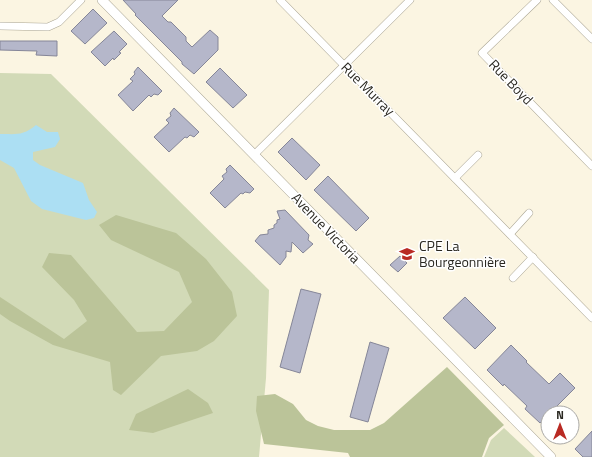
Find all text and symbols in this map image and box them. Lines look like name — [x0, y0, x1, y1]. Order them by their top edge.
street label: Rue Boyd — [484, 54, 538, 109]
street label: Rue Murray — [337, 57, 400, 121]
street label: Avenue Victoria — [287, 187, 366, 268]
place label: CPE La Bourgeonnière — [419, 235, 506, 272]
school or university icon: CPE La Bourgeonnière — [398, 245, 416, 263]
north arrow — [540, 405, 580, 445]
text: N — [556, 407, 564, 423]

